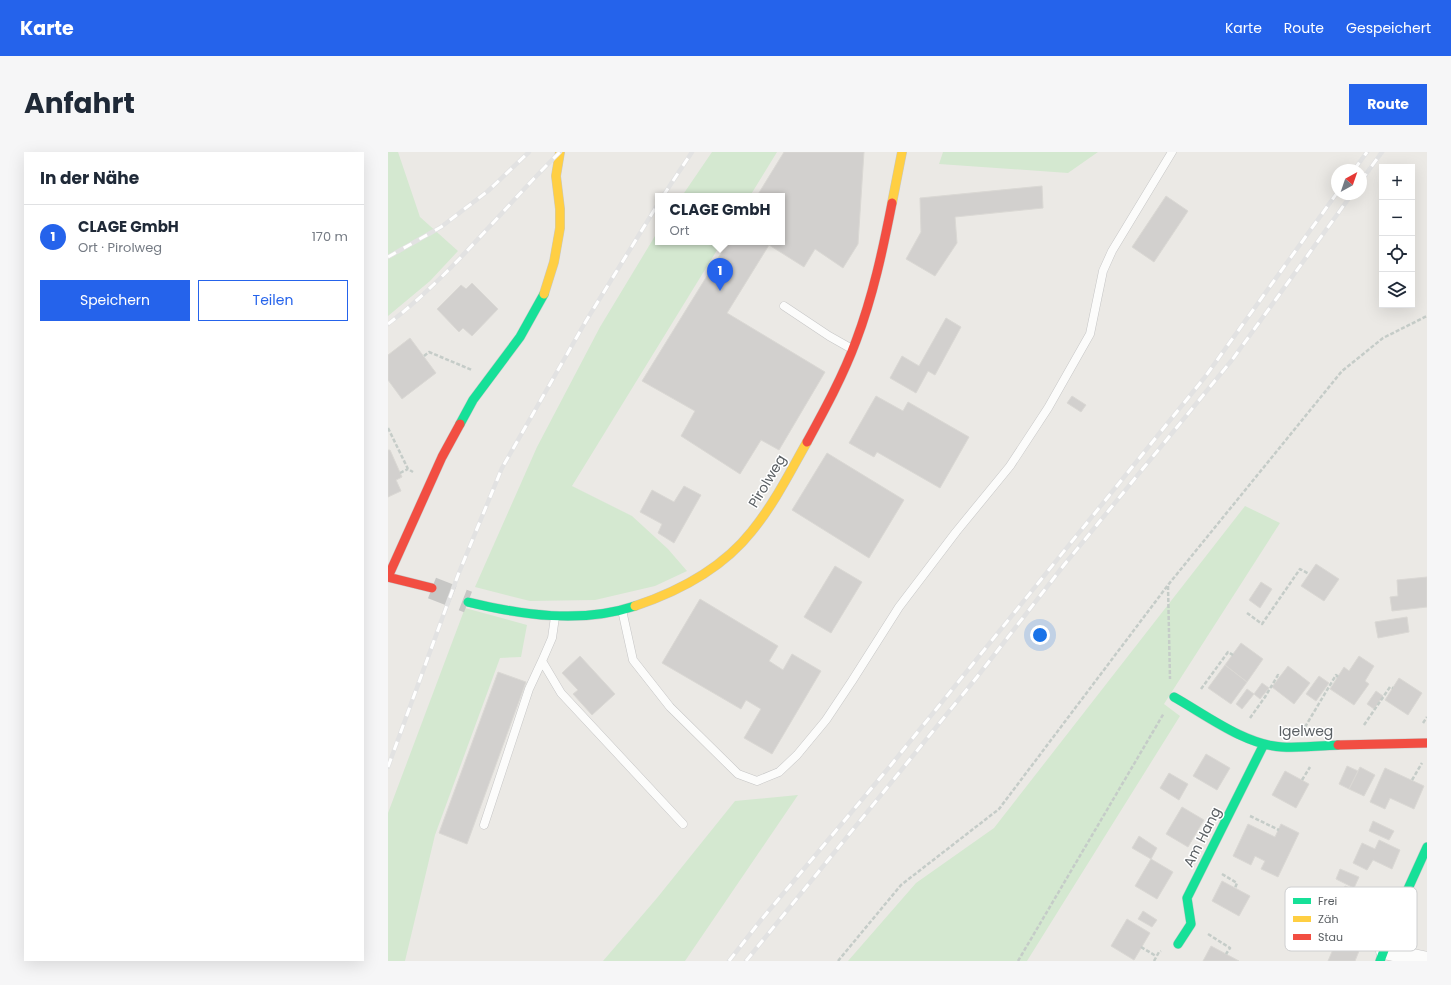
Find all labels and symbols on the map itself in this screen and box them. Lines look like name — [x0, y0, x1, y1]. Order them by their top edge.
north arrow — [1331, 164, 1367, 200]
pin: 1 — [707, 258, 733, 291]
street label: Pirolweg — [743, 451, 791, 511]
your location — [1030, 625, 1050, 645]
street label: Igelweg — [1279, 721, 1333, 741]
street label: Am Hang — [1178, 803, 1226, 871]
legend — [1285, 887, 1417, 951]
text: Frei — [1318, 893, 1337, 909]
text: Zäh — [1318, 911, 1338, 927]
text: Stau — [1318, 929, 1343, 945]

